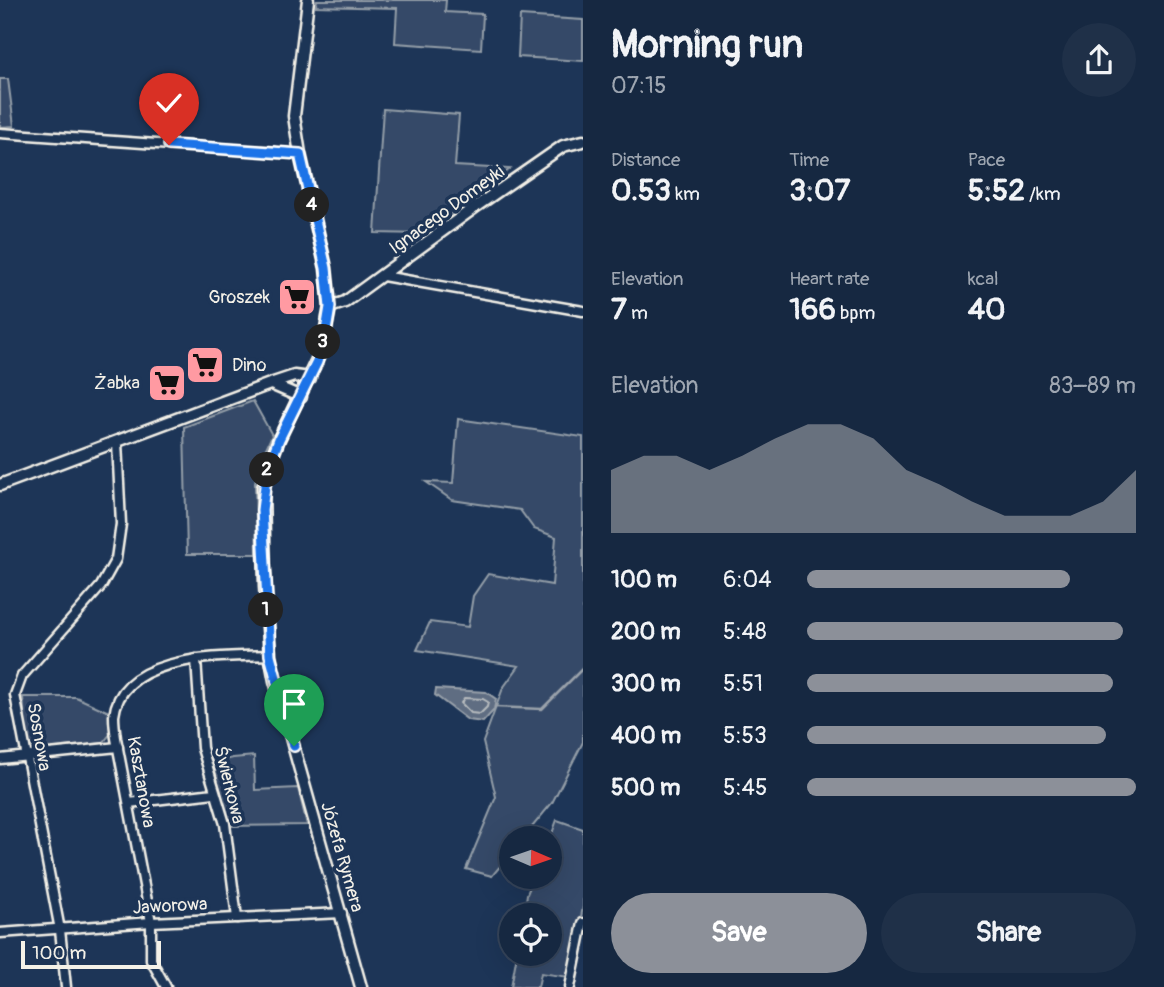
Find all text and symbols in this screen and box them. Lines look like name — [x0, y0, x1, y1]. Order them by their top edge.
text: Morning run — [611, 21, 803, 69]
button: share — [1062, 23, 1136, 97]
text: 07:15 — [611, 71, 666, 100]
pin — [139, 73, 199, 145]
icon: check — [150, 84, 188, 122]
text: Distance — [611, 148, 680, 172]
text: Time — [789, 148, 829, 172]
text: Pace — [968, 148, 1005, 172]
street label: Ignacego Domeyki — [385, 160, 509, 260]
text: 0.53 — [611, 172, 671, 209]
text: 3:07 — [789, 172, 850, 209]
text: 5:52 — [968, 172, 1025, 209]
text: km — [671, 182, 700, 206]
text: /km — [1025, 182, 1061, 206]
pin: 4 — [294, 188, 330, 222]
text: 4 — [306, 192, 317, 216]
text: Elevation — [611, 267, 683, 291]
text: Heart rate — [789, 267, 869, 291]
text: kcal — [968, 267, 999, 291]
supermarket icon: Groszek — [276, 276, 318, 318]
place label: Groszek — [209, 286, 270, 309]
text: 7 — [611, 291, 627, 328]
text: 166 — [789, 291, 836, 328]
text: 40 — [968, 291, 1006, 328]
text: m — [627, 301, 648, 325]
text: bpm — [836, 301, 875, 325]
pin: 3 — [306, 324, 340, 360]
text: 3 — [317, 329, 328, 353]
supermarket icon: Dino — [184, 344, 226, 386]
place label: Dino — [232, 354, 267, 377]
supermarket icon: Żabka — [146, 362, 188, 404]
text: Elevation — [611, 371, 699, 400]
text: 83–89 m — [1049, 371, 1136, 400]
place label: Żabka — [94, 372, 140, 395]
pin: 2 — [250, 452, 284, 488]
text: 2 — [261, 457, 272, 481]
text: 100 m — [611, 565, 677, 594]
text: 6:04 — [723, 565, 772, 594]
pin: 1 — [248, 592, 284, 628]
text: 1 — [262, 597, 269, 621]
text: 200 m — [611, 617, 681, 646]
text: 5:48 — [723, 617, 767, 646]
text: 300 m — [611, 669, 681, 698]
text: 5:51 — [723, 669, 763, 698]
pin — [264, 674, 324, 746]
icon: arrive — [275, 685, 313, 723]
street label: Sosnowa — [22, 701, 56, 773]
text: 400 m — [611, 721, 681, 750]
text: 5:53 — [723, 721, 767, 750]
street label: Kasztanowa — [122, 735, 160, 829]
street label: Świerkowa — [208, 744, 250, 826]
text: 500 m — [611, 773, 680, 802]
text: 5:45 — [723, 773, 767, 802]
street label: Józefa Rymera — [315, 799, 369, 915]
north arrow — [499, 826, 562, 889]
map controls — [499, 826, 562, 966]
street label: Jaworowa — [132, 893, 208, 919]
button: Save — [611, 893, 867, 973]
button: Share — [881, 893, 1136, 973]
button: locate — [499, 903, 562, 966]
scale bar — [21, 938, 161, 970]
text: 100 m — [32, 941, 86, 965]

